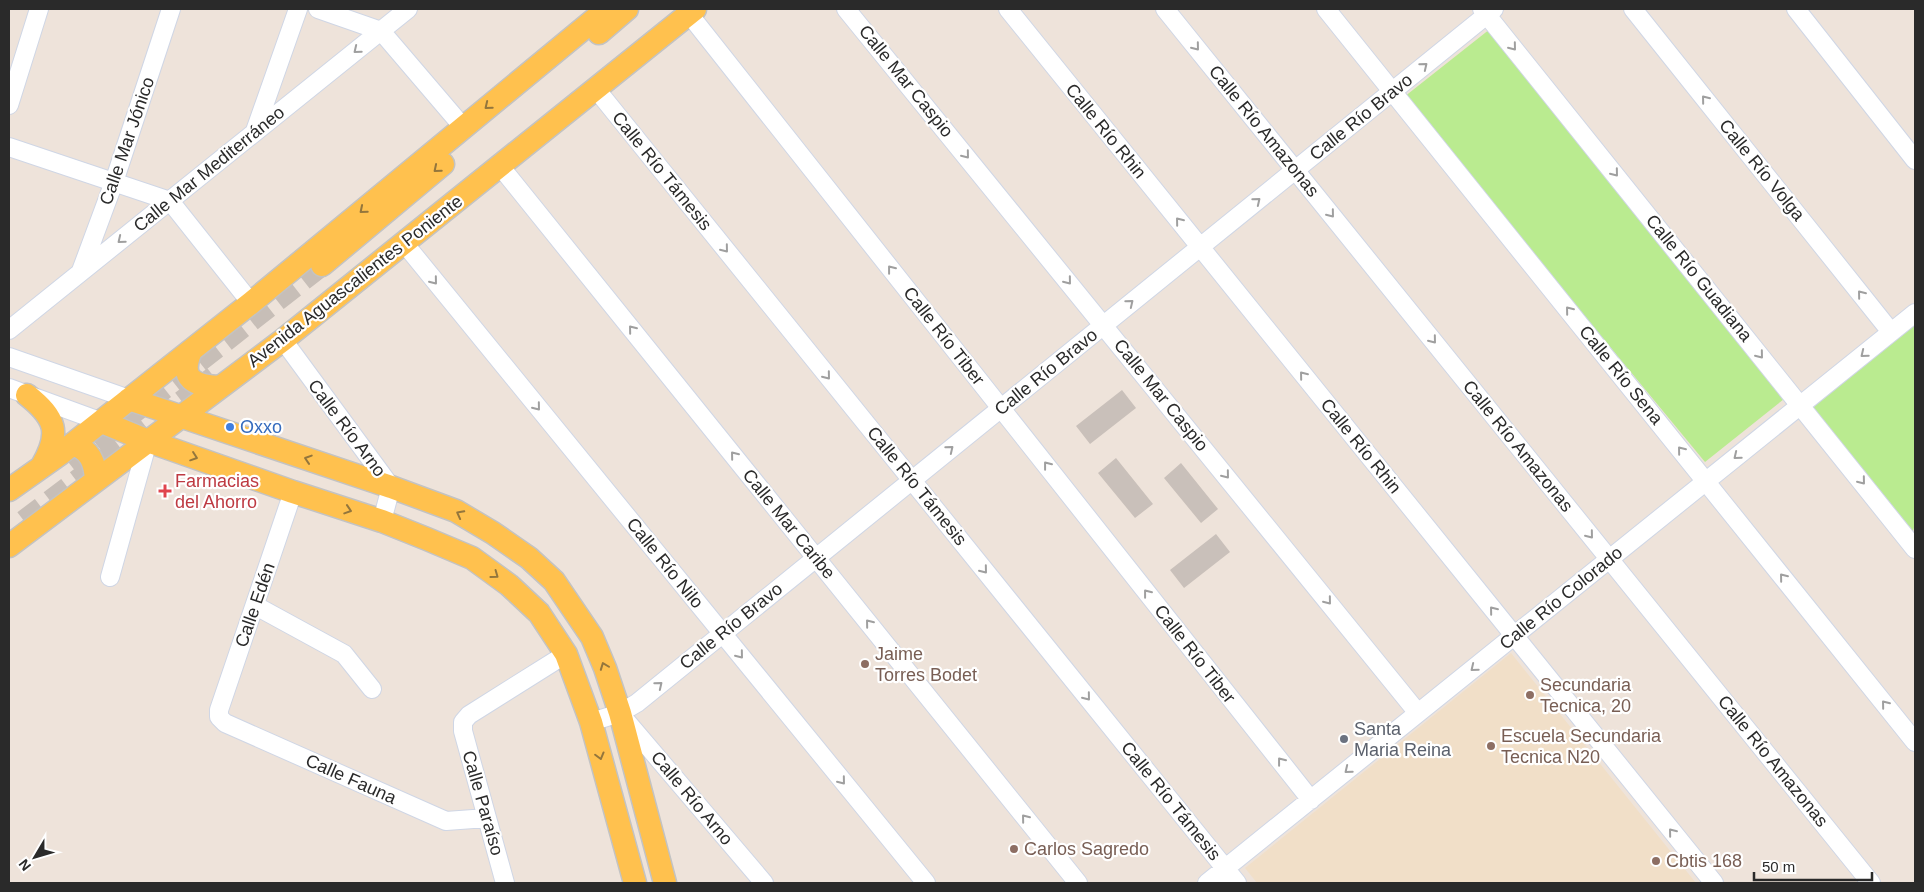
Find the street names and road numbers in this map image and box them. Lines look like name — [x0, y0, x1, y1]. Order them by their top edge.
street label: Calle Mar Caspio — [855, 21, 957, 141]
street label: Calle Río Amazonas — [1205, 61, 1323, 201]
street label: Calle Río Bravo — [1306, 70, 1416, 164]
street label: Calle Mar Jónico — [96, 74, 158, 208]
street label: Calle Río Rhin — [1062, 80, 1150, 182]
street label: Calle Mar Mediterráneo — [130, 102, 288, 236]
street label: Calle Río Támesis — [608, 108, 716, 234]
street label: Calle Río Volga — [1715, 115, 1809, 225]
street label: Avenida Aguascalientes Poniente — [244, 191, 466, 371]
street label: Calle Río Guadiana — [1642, 211, 1757, 346]
street label: Calle Río Tiber — [899, 283, 989, 389]
street label: Calle Río Sena — [1575, 322, 1667, 429]
street label: Calle Río Bravo — [991, 325, 1101, 419]
street label: Calle Mar Caspio — [1110, 335, 1212, 455]
street label: Calle Río Arno — [304, 376, 390, 480]
street label: Calle Río Amazonas — [1459, 376, 1577, 516]
street label: Calle Río Rhin — [1317, 395, 1405, 497]
street label: Calle Río Támesis — [863, 423, 971, 549]
street label: Calle Mar Caribe — [739, 465, 839, 583]
street label: Calle Río Nilo — [623, 514, 707, 612]
street label: Calle Río Colorado — [1496, 542, 1626, 654]
street label: Calle Edén — [231, 560, 279, 650]
street label: Calle Río Bravo — [676, 579, 786, 673]
street label: Calle Río Tiber — [1150, 601, 1240, 707]
street label: Calle Río Amazonas — [1714, 691, 1832, 831]
street label: Calle Río Támesis — [1117, 738, 1225, 864]
street label: Calle Río Arno — [647, 747, 737, 849]
street label: Calle Paraíso — [458, 748, 508, 858]
street label: Calle Fauna — [303, 750, 400, 808]

